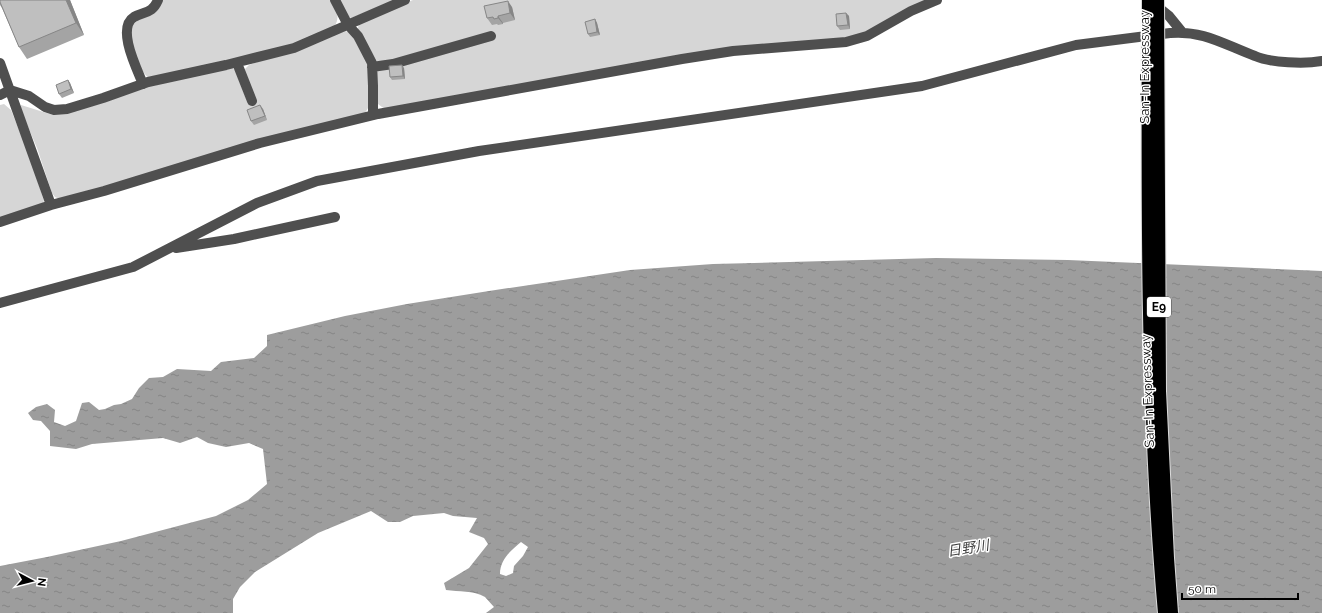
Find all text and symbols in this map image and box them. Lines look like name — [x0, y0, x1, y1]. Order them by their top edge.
street label: San-In Expressway — [1137, 10, 1152, 124]
road number: E9 — [1147, 297, 1171, 317]
street label: San-In Expressway — [1138, 334, 1157, 448]
water label: 日野川 — [946, 537, 992, 559]
north arrow — [12, 561, 52, 601]
scale bar — [1182, 575, 1298, 601]
text: N — [34, 577, 48, 587]
text: 50 m — [1188, 582, 1216, 596]

